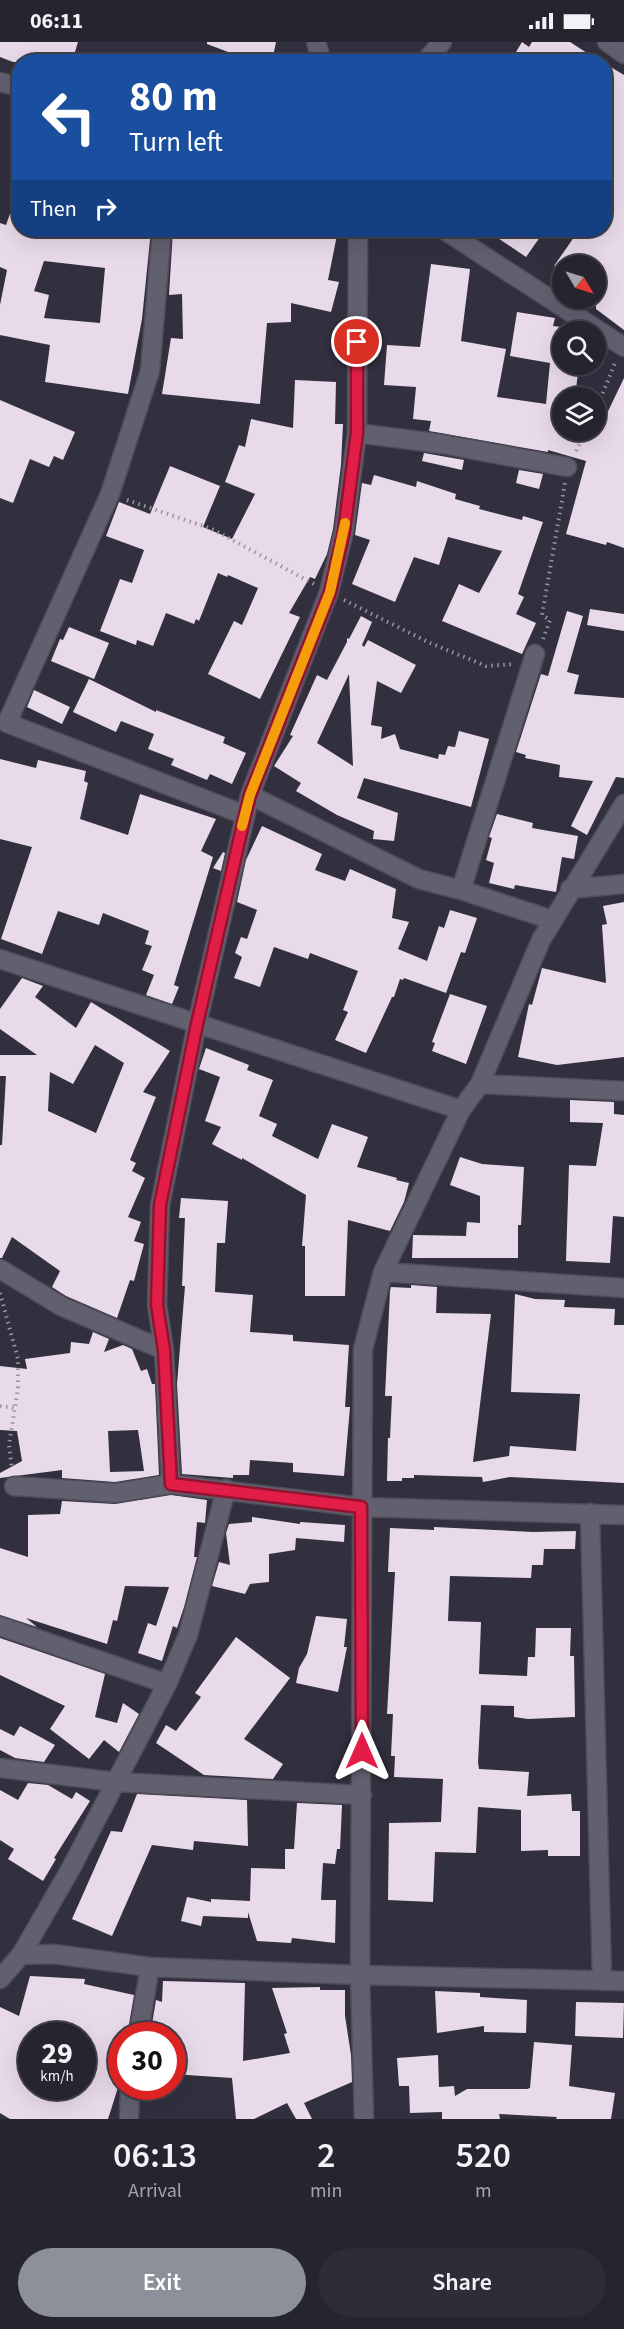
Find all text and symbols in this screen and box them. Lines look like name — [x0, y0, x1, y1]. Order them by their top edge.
text: 06:11 — [30, 5, 83, 37]
text: 80 m — [129, 67, 218, 127]
icon: left — [30, 78, 108, 156]
text: Turn left — [129, 123, 223, 162]
icon: right — [89, 192, 122, 225]
text: Then — [30, 193, 77, 225]
north arrow — [552, 255, 606, 309]
map controls — [552, 255, 606, 441]
pin — [331, 316, 382, 367]
button: search — [552, 321, 606, 375]
icon: arrive — [340, 325, 373, 358]
button: layers — [552, 387, 606, 441]
position arrow — [330, 1719, 394, 1783]
speed limit sign: 30 — [108, 2022, 186, 2100]
text: 29 — [41, 2032, 73, 2075]
text: km/h — [40, 2066, 74, 2087]
text: 06:13 — [113, 2130, 197, 2181]
text: 2 — [317, 2130, 335, 2181]
text: 520 — [455, 2130, 511, 2181]
text: Arrival — [128, 2177, 182, 2205]
text: min — [310, 2177, 342, 2205]
text: m — [475, 2177, 491, 2205]
button: Exit — [18, 2248, 306, 2317]
button: Share — [318, 2248, 606, 2317]

